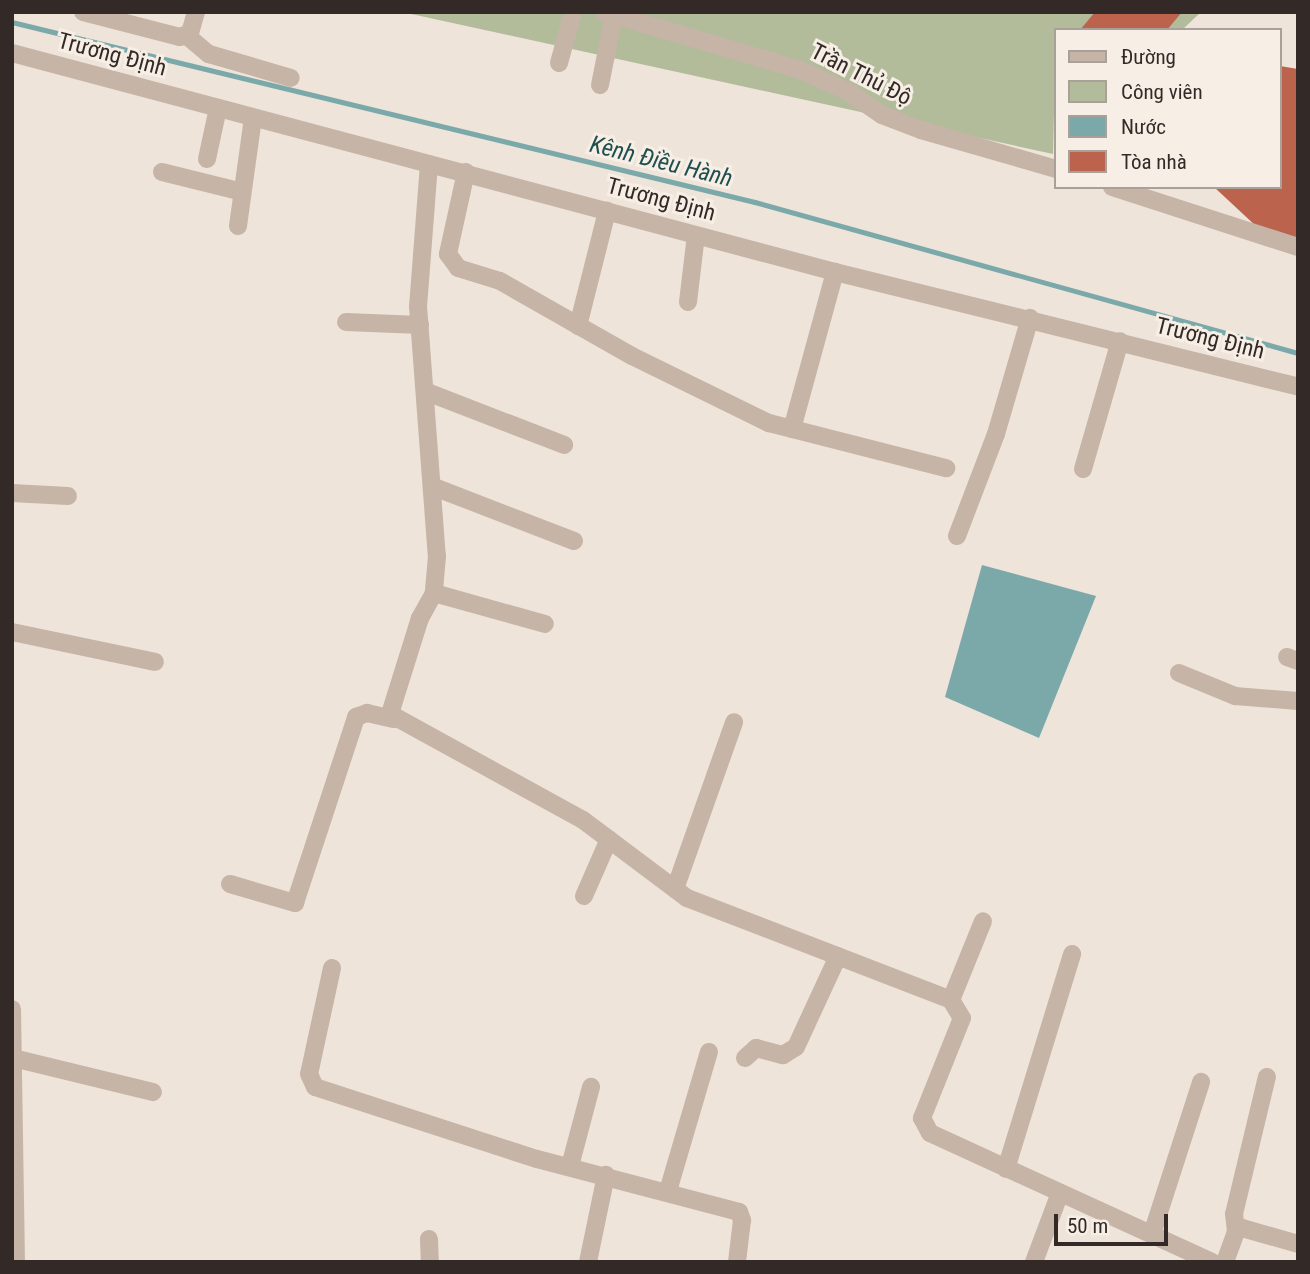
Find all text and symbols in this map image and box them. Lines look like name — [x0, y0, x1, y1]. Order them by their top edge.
street label: Trương Định — [55, 27, 169, 83]
legend — [1054, 28, 1282, 189]
street label: Trần Thủ Độ — [806, 38, 916, 112]
text: Đường — [1121, 45, 1176, 69]
text: Công viên — [1121, 80, 1203, 104]
text: Nước — [1121, 115, 1166, 139]
water label: Kênh Điều Hành — [587, 130, 735, 194]
text: Tòa nhà — [1121, 150, 1187, 174]
street label: Trương Định — [604, 172, 718, 228]
street label: Trương Định — [1153, 312, 1267, 366]
scale bar — [1058, 1200, 1172, 1244]
text: 50 m — [1067, 1214, 1108, 1238]

